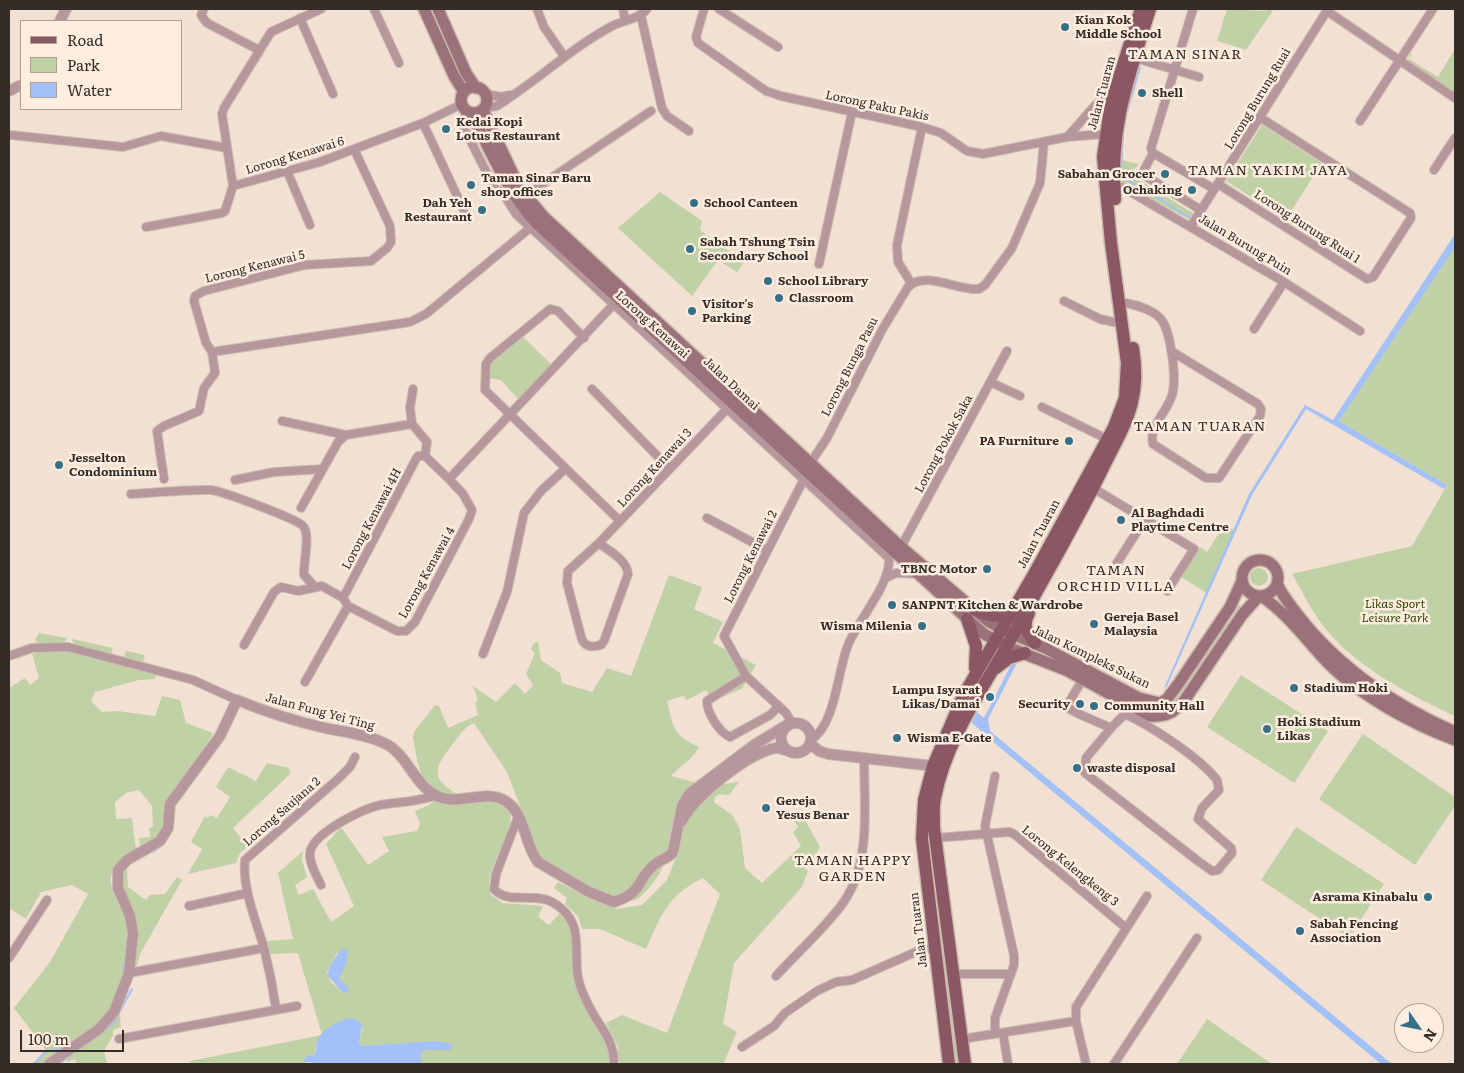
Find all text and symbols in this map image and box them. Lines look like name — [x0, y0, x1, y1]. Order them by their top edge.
place label: Kian Kok Middle School — [1075, 13, 1162, 41]
legend — [20, 20, 182, 110]
marker: Kian Kok Middle School — [1059, 21, 1071, 33]
text: Road — [67, 28, 103, 51]
street label: Lorong Burung Ruai — [1222, 46, 1294, 152]
district label: TAMAN SINAR — [1126, 47, 1244, 63]
text: Park — [67, 53, 100, 76]
street label: Jalan Tuaran — [1085, 54, 1119, 132]
text: Water — [67, 78, 112, 101]
place label: Shell — [1152, 86, 1183, 100]
marker: Shell — [1136, 87, 1148, 99]
street label: Lorong Paku Pakis — [824, 88, 930, 124]
place label: Kedai Kopi Lotus Restaurant — [456, 115, 561, 143]
marker: Kedai Kopi Lotus Restaurant — [440, 123, 452, 135]
street label: Lorong Kenawai 6 — [244, 134, 346, 178]
district label: TAMAN YAKIM JAYA — [1186, 163, 1350, 179]
place label: Sabahan Grocer — [1058, 167, 1155, 181]
marker: Sabahan Grocer — [1159, 168, 1171, 180]
place label: Taman Sinar Baru shop offices — [481, 171, 591, 199]
marker: Taman Sinar Baru shop offices — [465, 179, 477, 191]
place label: Ochaking — [1123, 183, 1182, 197]
marker: Ochaking — [1186, 184, 1198, 196]
street label: Lorong Burung Ruai 1 — [1251, 187, 1363, 267]
place label: Dah Yeh Restaurant — [404, 196, 472, 224]
place label: School Canteen — [704, 196, 798, 210]
marker: School Canteen — [688, 197, 700, 209]
marker: Dah Yeh Restaurant — [476, 204, 488, 216]
street label: Jalan Burung Puin — [1196, 212, 1294, 278]
place label: Sabah Tshung Tsin Secondary School — [700, 235, 815, 263]
marker: Sabah Tshung Tsin Secondary School — [684, 243, 696, 255]
street label: Lorong Kenawai 5 — [204, 248, 306, 286]
place label: School Library — [778, 274, 868, 288]
marker: School Library — [762, 275, 774, 287]
street label: Lorong Kenawai — [612, 288, 692, 362]
place label: Classroom — [789, 291, 854, 305]
marker: Classroom — [773, 292, 785, 304]
place label: Visitor's Parking — [702, 297, 753, 325]
marker: Visitor's Parking — [686, 305, 698, 317]
street label: Lorong Bunga Pasu — [819, 315, 881, 419]
street label: Jalan Damai — [700, 355, 762, 413]
street label: Lorong Pokok Saka — [912, 392, 976, 496]
district label: TAMAN TUARAN — [1132, 419, 1268, 435]
street label: Lorong Kenawai 3 — [615, 426, 695, 510]
place label: PA Furniture — [980, 434, 1059, 448]
marker: PA Furniture — [1063, 435, 1075, 447]
place label: Jesselton Condominium — [69, 451, 157, 479]
marker: Jesselton Condominium — [53, 459, 65, 471]
street label: Lorong Kenawai 4H — [339, 466, 405, 572]
street label: Jalan Tuaran — [1015, 497, 1063, 571]
place label: Al Baghdadi Playtime Centre — [1131, 506, 1229, 534]
street label: Lorong Kenawai 2 — [721, 508, 781, 606]
marker: Al Baghdadi Playtime Centre — [1115, 514, 1127, 526]
street label: Lorong Kenawai 4 — [396, 525, 458, 621]
place label: TBNC Motor — [901, 562, 977, 576]
marker: TBNC Motor — [981, 563, 993, 575]
district label: TAMAN ORCHID VILLA — [1056, 563, 1176, 596]
park label: Likas Sport Leisure Park — [1361, 597, 1429, 625]
place label: SANPNT Kitchen & Wardrobe — [902, 598, 1083, 612]
marker: SANPNT Kitchen & Wardrobe — [886, 599, 898, 611]
place label: Gereja Basel Malaysia — [1104, 610, 1179, 638]
marker: Gereja Basel Malaysia — [1088, 618, 1100, 630]
place label: Wisma Milenia — [820, 619, 912, 633]
marker: Wisma Milenia — [916, 620, 928, 632]
street label: Jalan Kompleks Sukan — [1030, 622, 1152, 692]
place label: Stadium Hoki — [1304, 681, 1388, 695]
marker: Stadium Hoki — [1288, 682, 1300, 694]
place label: Lampu Isyarat Likas/Damai — [892, 683, 980, 711]
street label: Jalan Fung Yei Ting — [264, 690, 376, 734]
marker: Lampu Isyarat Likas/Damai — [984, 691, 996, 703]
place label: Security — [1018, 697, 1070, 711]
marker: Security — [1074, 698, 1086, 710]
place label: Community Hall — [1104, 699, 1204, 713]
marker: Community Hall — [1088, 700, 1100, 712]
place label: Hoki Stadium Likas — [1277, 715, 1361, 743]
marker: Hoki Stadium Likas — [1261, 723, 1273, 735]
place label: Wisma E-Gate — [907, 731, 992, 745]
marker: Wisma E-Gate — [891, 732, 903, 744]
place label: waste disposal — [1087, 761, 1176, 775]
marker: waste disposal — [1071, 762, 1083, 774]
street label: Lorong Saujana 2 — [240, 775, 324, 849]
place label: Gereja Yesus Benar — [776, 794, 849, 822]
marker: Gereja Yesus Benar — [760, 802, 772, 814]
street label: Lorong Kelengkeng 3 — [1019, 823, 1121, 909]
district label: TAMAN HAPPY GARDEN — [793, 853, 913, 886]
place label: Asrama Kinabalu — [1313, 890, 1418, 904]
street label: Jalan Tuaran — [907, 891, 931, 969]
marker: Asrama Kinabalu — [1422, 891, 1434, 903]
place label: Sabah Fencing Association — [1310, 917, 1398, 945]
marker: Sabah Fencing Association — [1294, 925, 1306, 937]
north arrow — [1394, 1003, 1444, 1053]
scale bar — [22, 1020, 126, 1052]
text: N — [1419, 1025, 1442, 1046]
text: 100 m — [28, 1027, 69, 1050]

